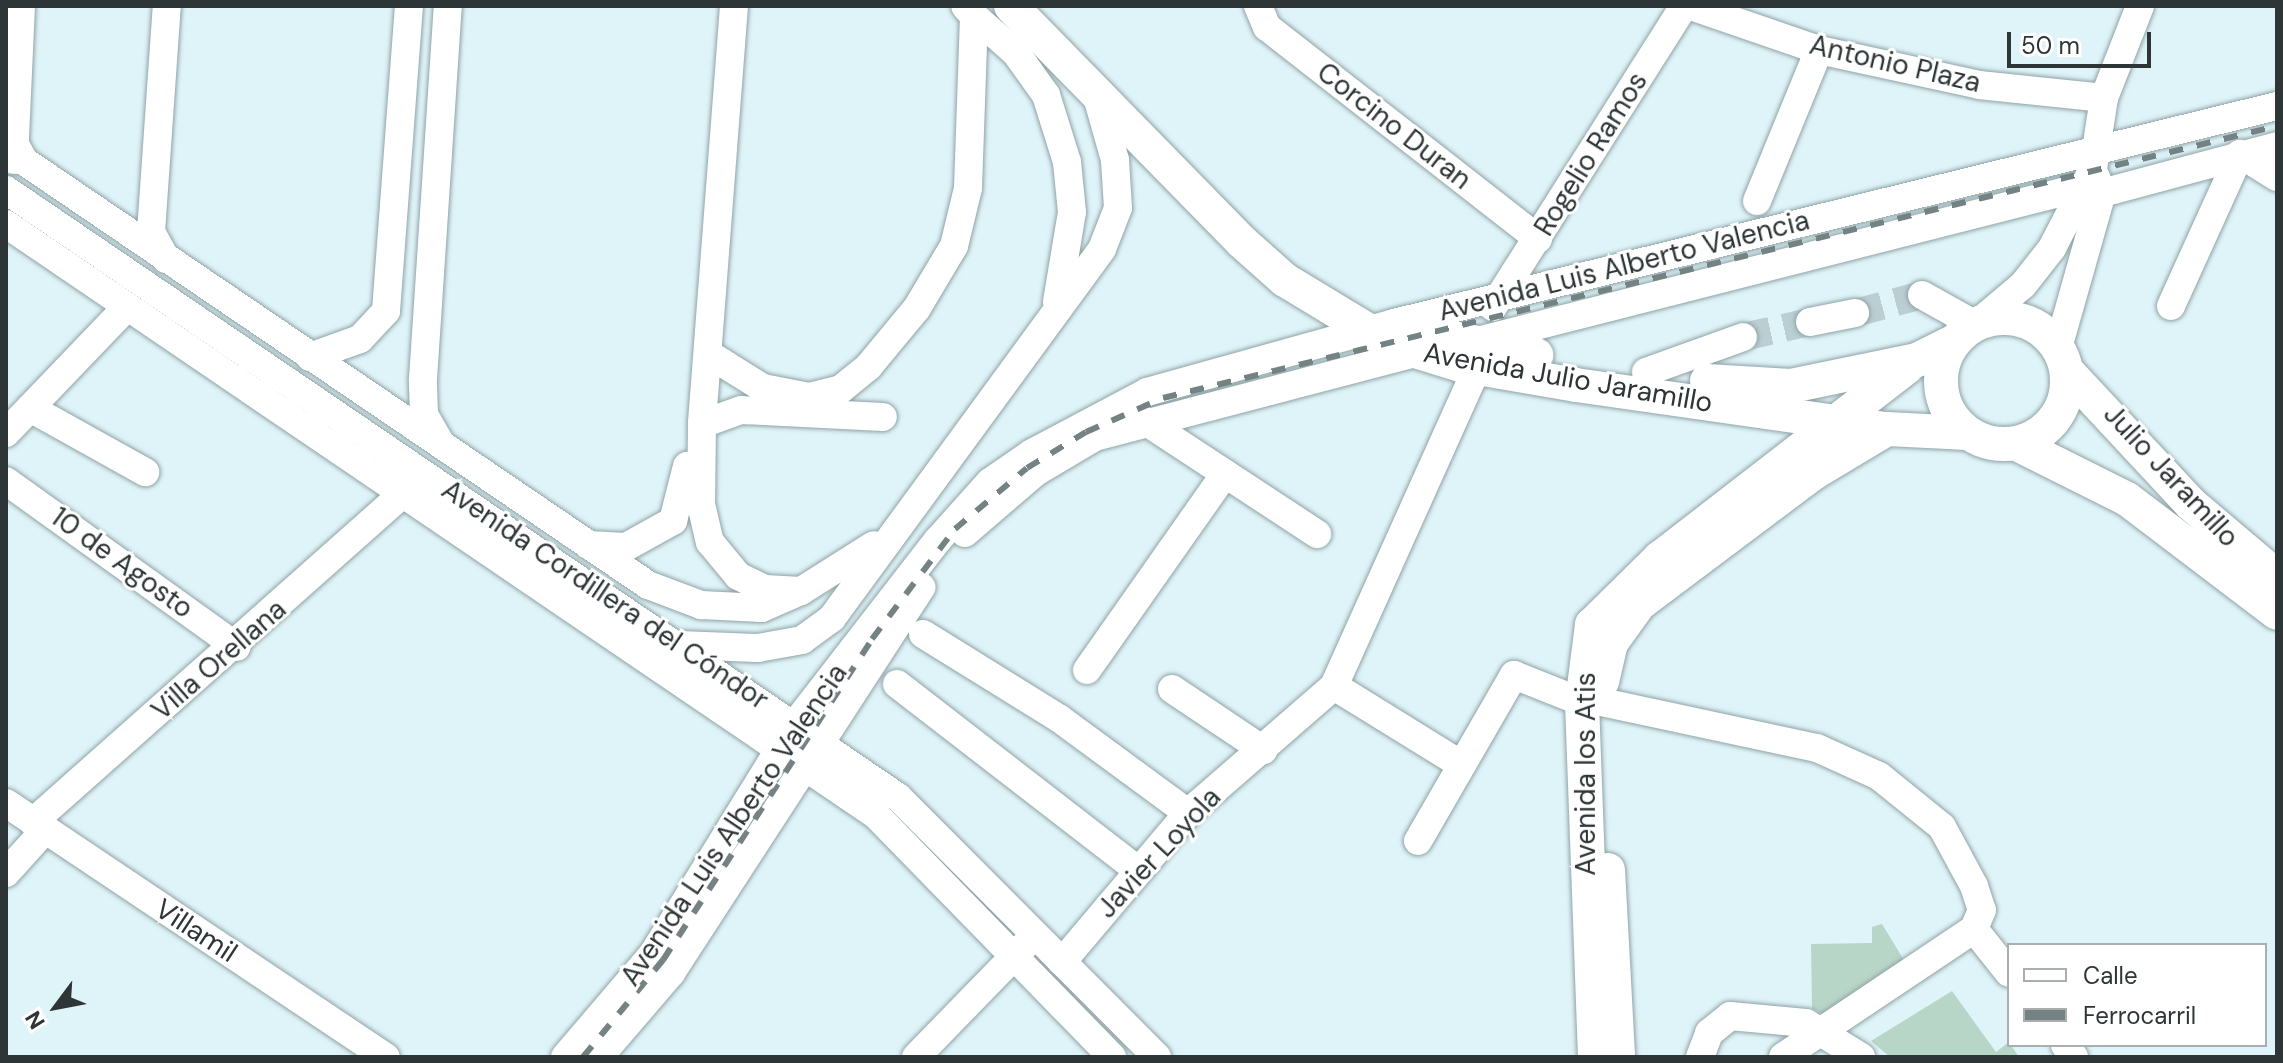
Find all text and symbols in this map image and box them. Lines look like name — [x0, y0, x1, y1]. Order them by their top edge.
scale bar — [2011, 16, 2155, 66]
street label: Antonio Plaza — [1806, 28, 1984, 100]
text: 50 m — [2021, 30, 2080, 61]
street label: Corcino Duran — [1310, 55, 1478, 197]
street label: Rogelio Ramos — [1527, 66, 1655, 242]
street label: Avenida Luis Alberto Valencia — [1435, 204, 1813, 328]
street label: Avenida Julio Jaramillo — [1421, 336, 1715, 420]
street label: Julio Jaramillo — [2096, 398, 2246, 554]
street label: Avenida Cordillera del Cóndor — [435, 473, 775, 717]
street label: 10 de Agosto — [45, 500, 199, 626]
street label: Villa Orellana — [145, 593, 293, 727]
street label: Avenida Luis Alberto Valencia — [614, 658, 854, 992]
street label: Avenida los Atis — [1569, 672, 1603, 876]
street label: Javier Loyola — [1090, 781, 1228, 925]
street label: Villamil — [149, 892, 243, 970]
legend — [2007, 943, 2267, 1047]
text: Calle — [2083, 960, 2138, 991]
north arrow — [16, 967, 96, 1047]
text: Ferrocarril — [2083, 1000, 2196, 1031]
text: N — [19, 1006, 52, 1034]

